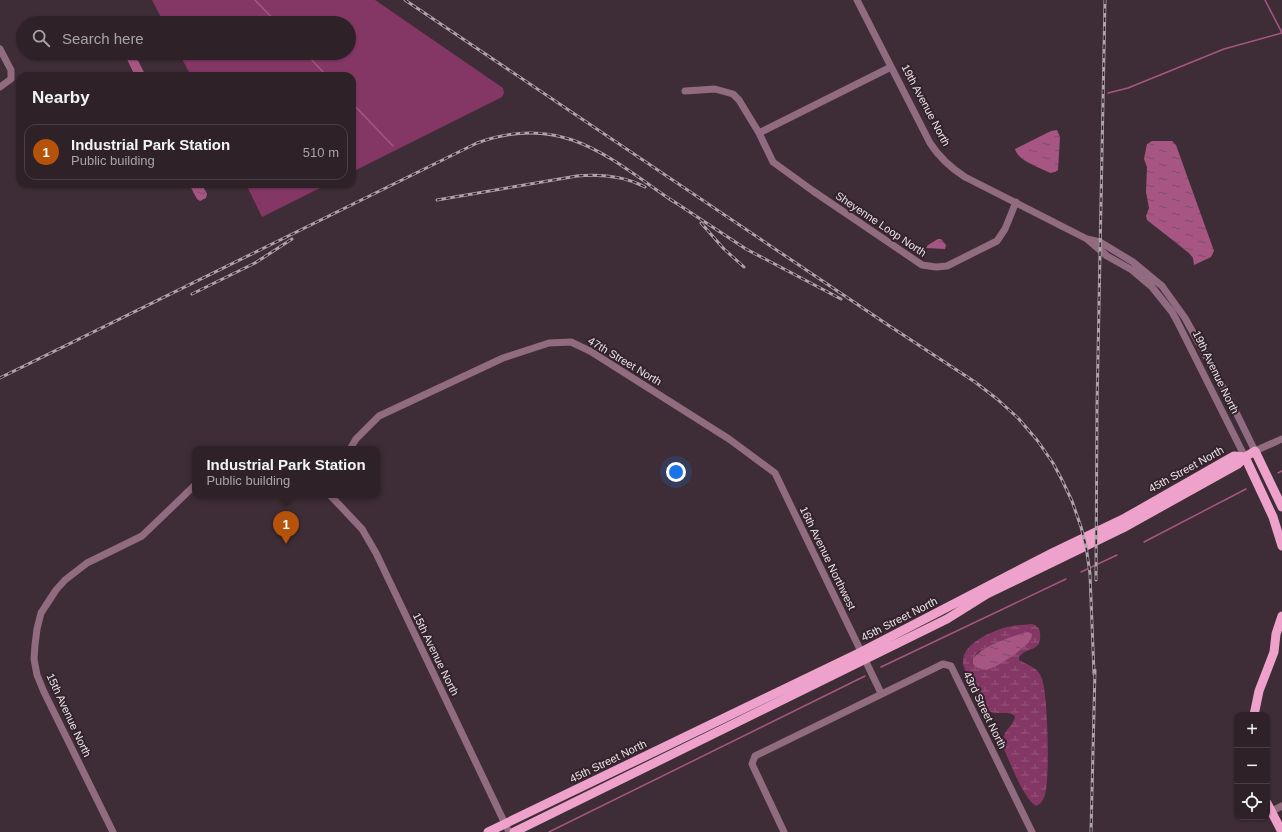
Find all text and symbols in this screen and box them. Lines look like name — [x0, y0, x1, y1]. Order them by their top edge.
search box — [16, 16, 356, 60]
icon: search — [30, 27, 52, 49]
text: Search here — [62, 30, 144, 47]
street label: 19th Avenue North — [899, 62, 953, 148]
text: Nearby — [32, 88, 90, 107]
text: Industrial Park Station — [71, 136, 230, 153]
text: 1 — [42, 145, 50, 160]
text: 510 m — [303, 145, 339, 160]
text: Public building — [71, 153, 155, 168]
street label: Sheyenne Loop North — [833, 189, 929, 259]
street label: 19th Avenue North — [1191, 329, 1241, 415]
street label: 47th Street North — [586, 334, 664, 388]
street label: 45th Street North — [1146, 443, 1226, 495]
popup — [192, 446, 380, 498]
text: Industrial Park Station — [206, 456, 366, 473]
your location — [666, 462, 686, 482]
text: Public building — [206, 473, 290, 488]
street label: 16th Avenue Northwest — [798, 504, 858, 612]
pin: 1 — [273, 511, 299, 544]
street label: 45th Street North — [859, 595, 939, 643]
street label: 15th Avenue North — [411, 611, 461, 697]
street label: 43rd Street North — [961, 669, 1009, 751]
street label: 15th Avenue North — [44, 671, 94, 759]
map controls — [1234, 712, 1270, 820]
button: + — [1234, 712, 1270, 748]
street label: 45th Street North — [568, 737, 648, 785]
button: − — [1234, 748, 1270, 784]
button: locate — [1234, 784, 1270, 820]

